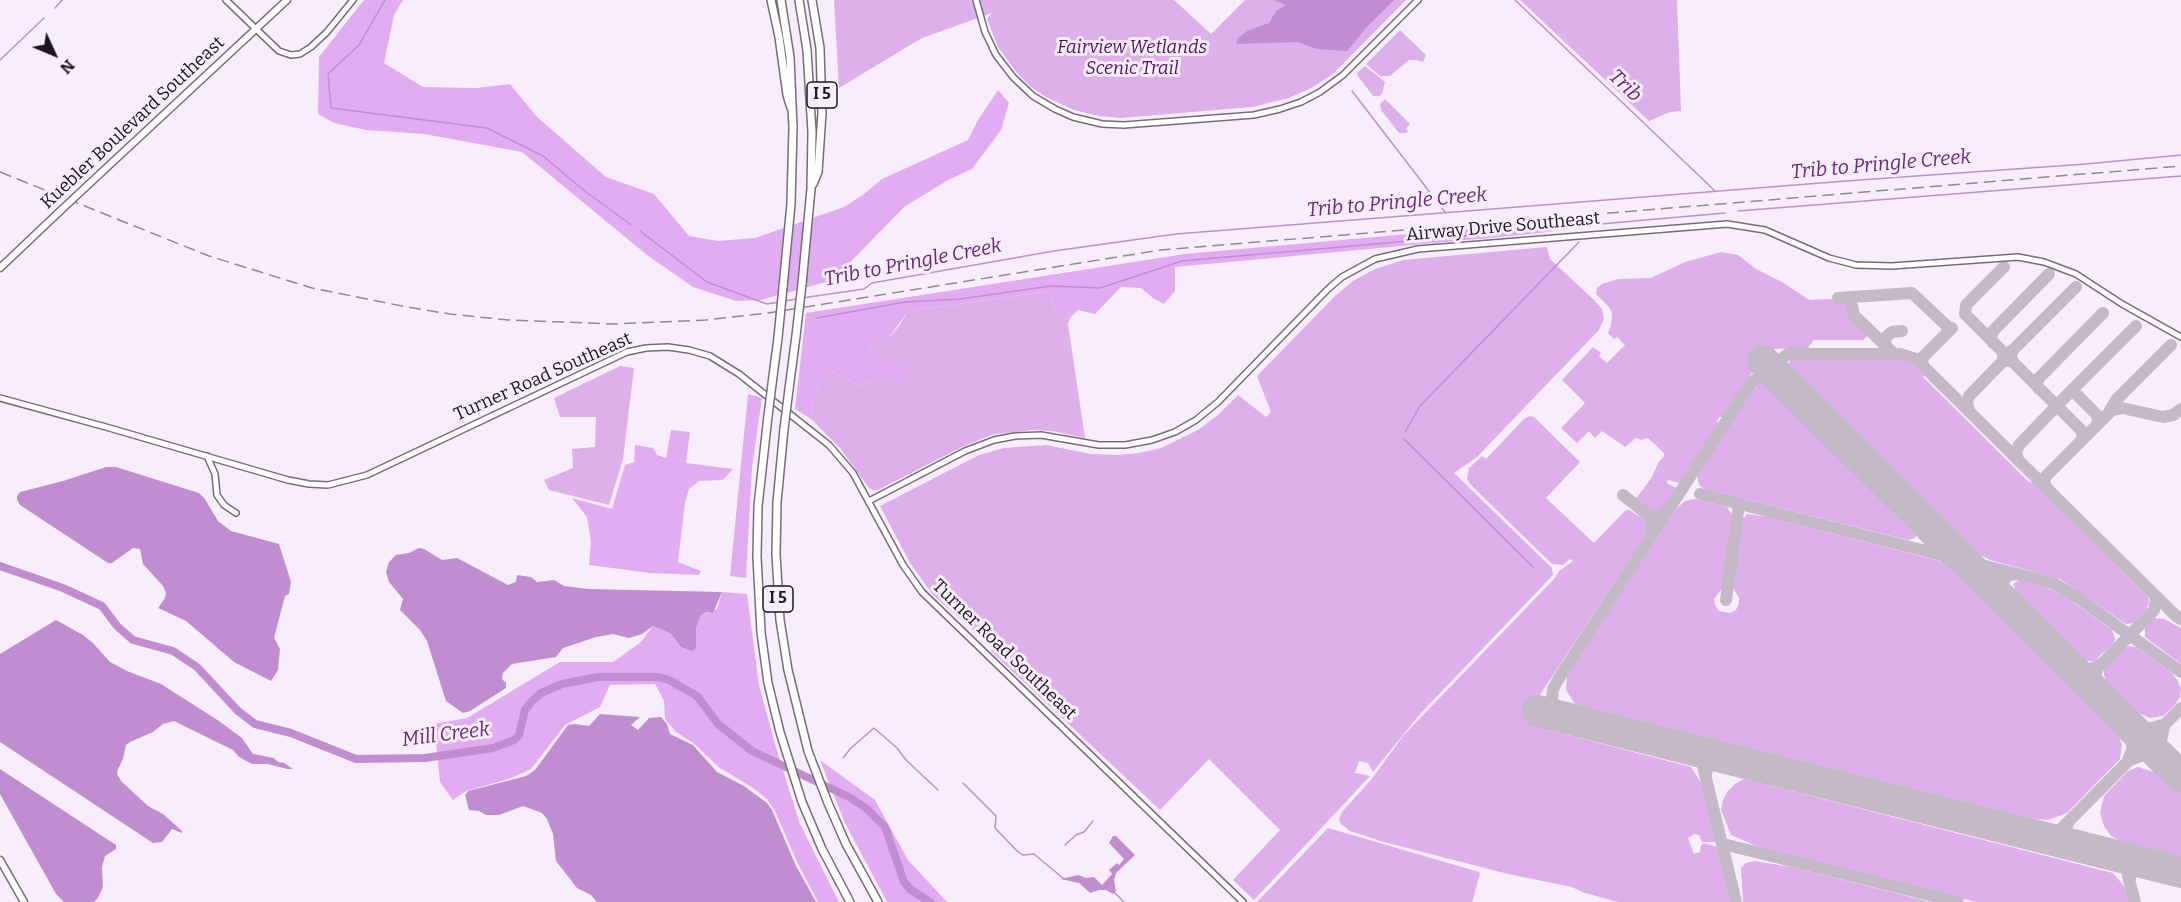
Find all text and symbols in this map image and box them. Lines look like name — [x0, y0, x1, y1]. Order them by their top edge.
north arrow — [24, 24, 84, 84]
street label: Kuebler Boulevard Southeast — [37, 32, 229, 214]
park label: Fairview Wetlands Scenic Trail — [1057, 37, 1207, 80]
text: N — [56, 56, 78, 78]
water label: Trib — [1604, 65, 1646, 107]
road number: I 5 — [807, 82, 837, 108]
water label: Trib to Pringle Creek — [1790, 145, 1972, 185]
water label: Trib to Pringle Creek — [1306, 183, 1488, 223]
street label: Airway Drive Southeast — [1405, 208, 1601, 246]
water label: Trib to Pringle Creek — [822, 234, 1004, 292]
street label: Turner Road Southeast — [451, 328, 635, 426]
street label: Turner Road Southeast — [927, 575, 1081, 725]
road number: I 5 — [763, 586, 793, 612]
water label: Mill Creek — [401, 718, 491, 752]

